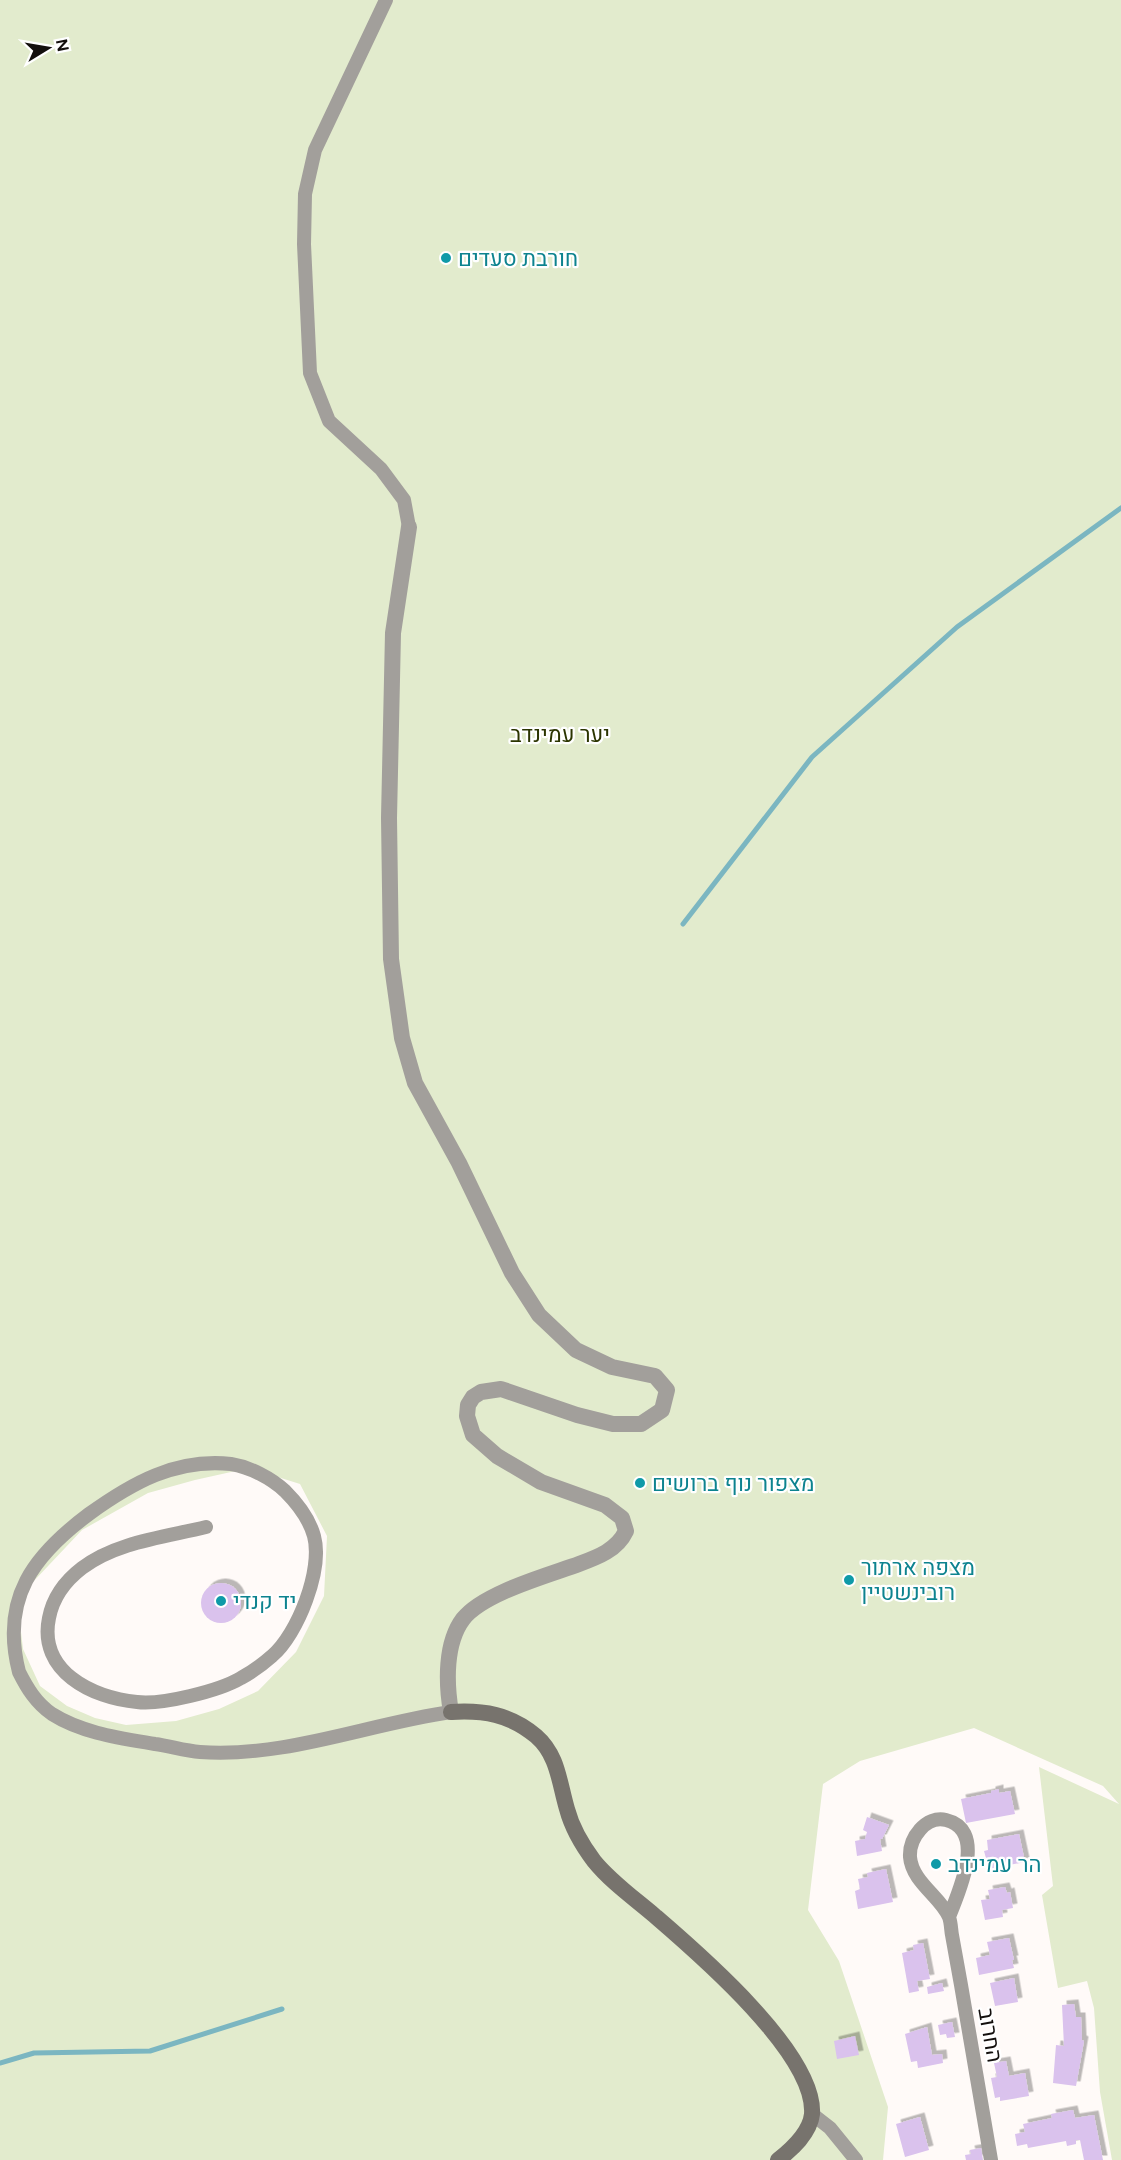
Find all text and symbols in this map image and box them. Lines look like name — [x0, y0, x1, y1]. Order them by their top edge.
north arrow — [18, 18, 78, 78]
text: N — [52, 37, 73, 53]
place label: חורבת סעדים — [458, 245, 578, 272]
marker: חורבת סעדים — [439, 251, 453, 265]
park label: יער עמינדב — [510, 721, 610, 748]
place label: מצפור נוף ברושים — [652, 1470, 814, 1497]
marker: מצפור נוף ברושים — [633, 1476, 647, 1490]
place label: מצפה ארתור רובינשטיין — [861, 1554, 975, 1606]
marker: מצפה ארתור רובינשטיין — [842, 1573, 856, 1587]
place label: יד קנדי — [233, 1588, 296, 1615]
marker: יד קנדי — [214, 1594, 228, 1608]
place label: הר עמינדב — [948, 1851, 1042, 1878]
marker: הר עמינדב — [929, 1857, 943, 1871]
street label: החרוב — [972, 2006, 1009, 2065]

